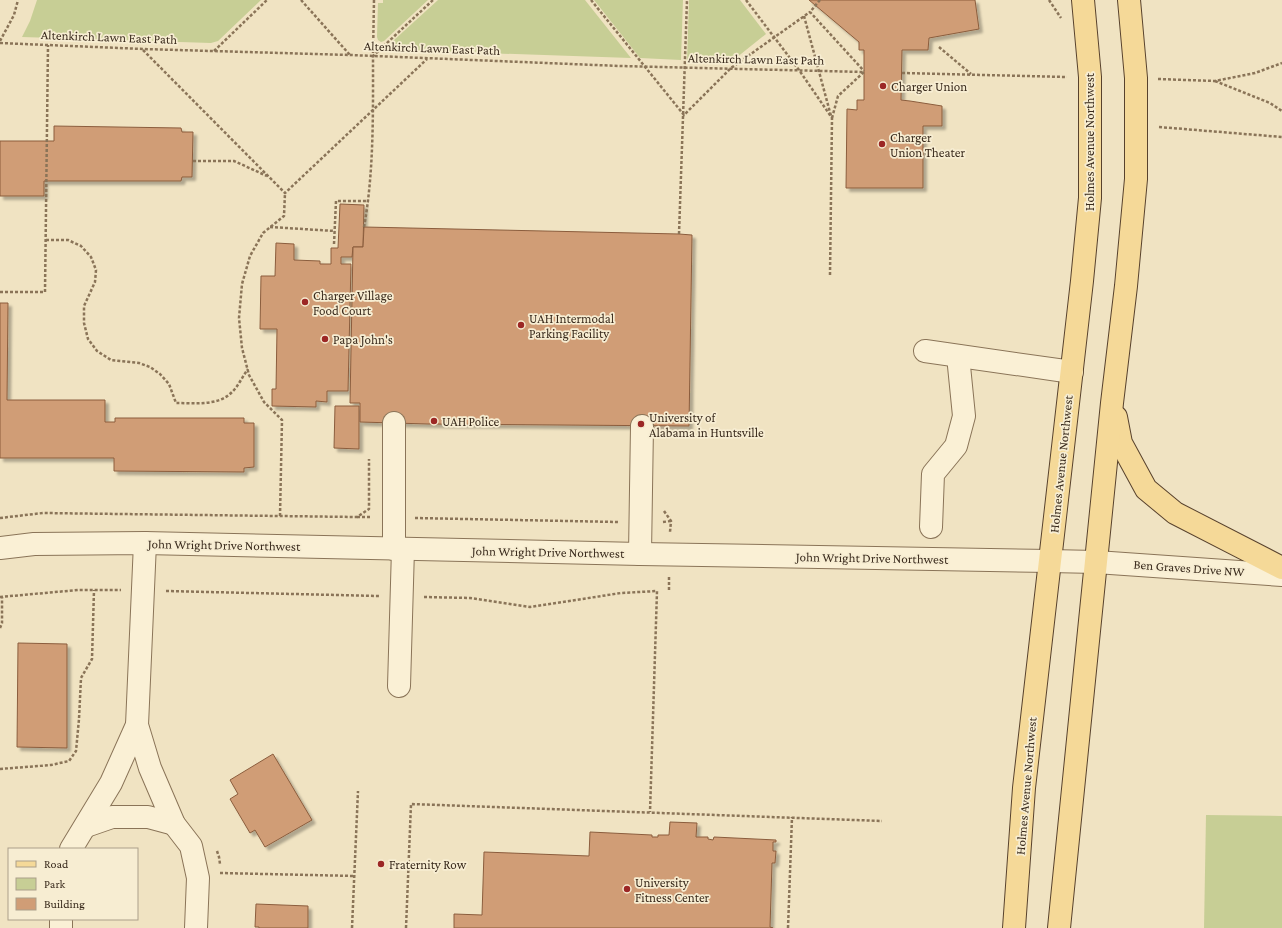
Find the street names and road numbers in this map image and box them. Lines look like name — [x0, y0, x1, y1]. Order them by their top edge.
street label: Altenkirch Lawn East Path — [41, 27, 177, 47]
street label: Altenkirch Lawn East Path — [364, 38, 500, 58]
street label: Altenkirch Lawn East Path — [688, 50, 824, 68]
street label: Holmes Avenue Northwest — [1082, 72, 1097, 211]
street label: Holmes Avenue Northwest — [1046, 394, 1076, 534]
street label: John Wright Drive Northwest — [147, 536, 301, 554]
street label: John Wright Drive Northwest — [471, 543, 625, 561]
street label: John Wright Drive Northwest — [795, 549, 949, 567]
street label: Ben Graves Drive NW — [1133, 557, 1245, 579]
street label: Holmes Avenue Northwest — [1013, 716, 1040, 855]

